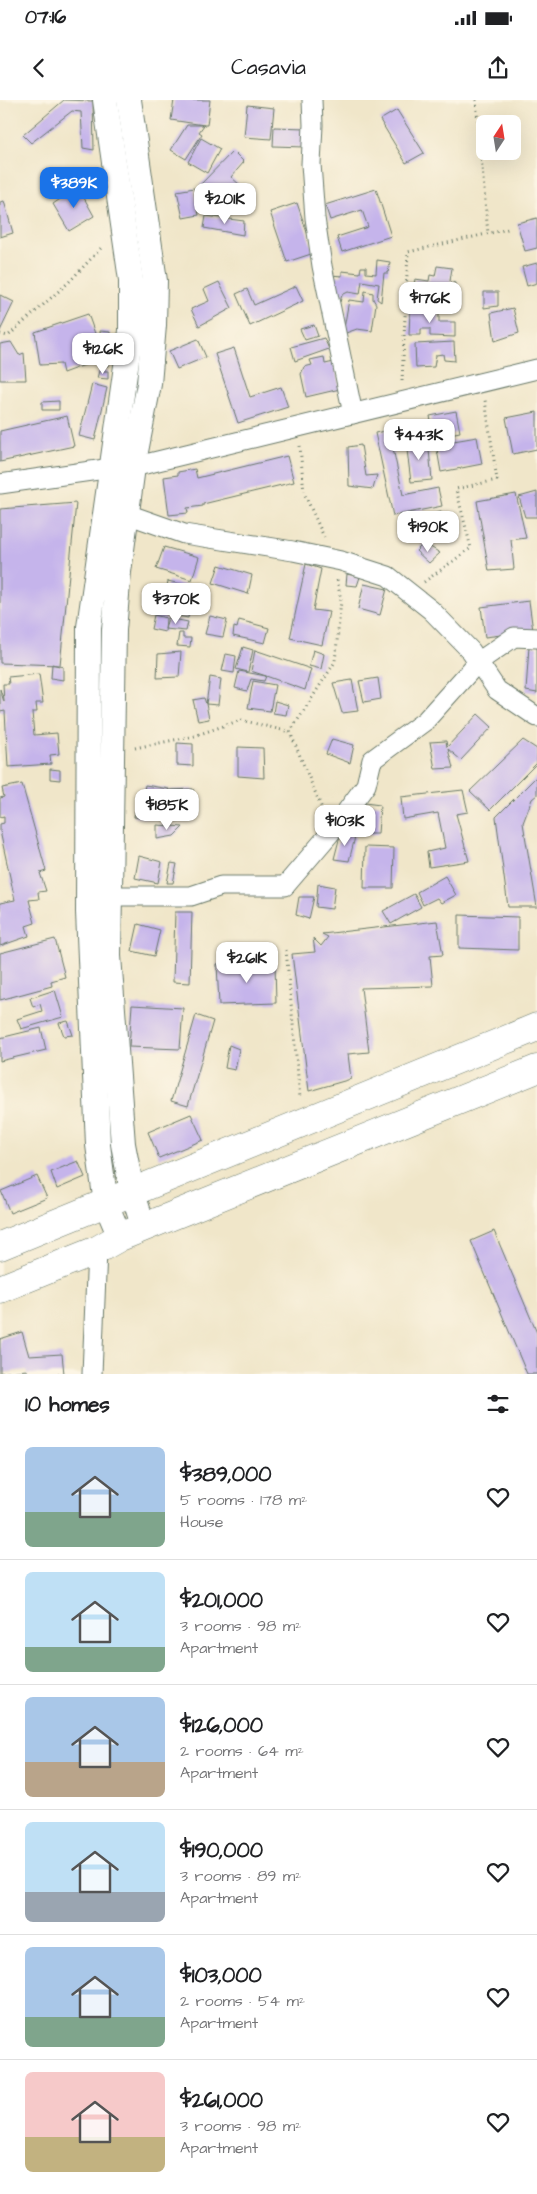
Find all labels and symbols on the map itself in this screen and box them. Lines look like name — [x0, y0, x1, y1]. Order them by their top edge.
north arrow — [476, 115, 521, 160]
pin: $389K — [39, 166, 109, 209]
pin: $201K — [190, 182, 260, 225]
pin: $176K — [395, 282, 465, 324]
pin: $126K — [68, 332, 138, 375]
pin: $443K — [384, 418, 454, 461]
pin: $190K — [393, 510, 463, 553]
pin: $370K — [141, 582, 211, 625]
pin: $185K — [132, 788, 202, 831]
pin: $103K — [310, 804, 380, 847]
pin: $261K — [212, 942, 282, 984]

